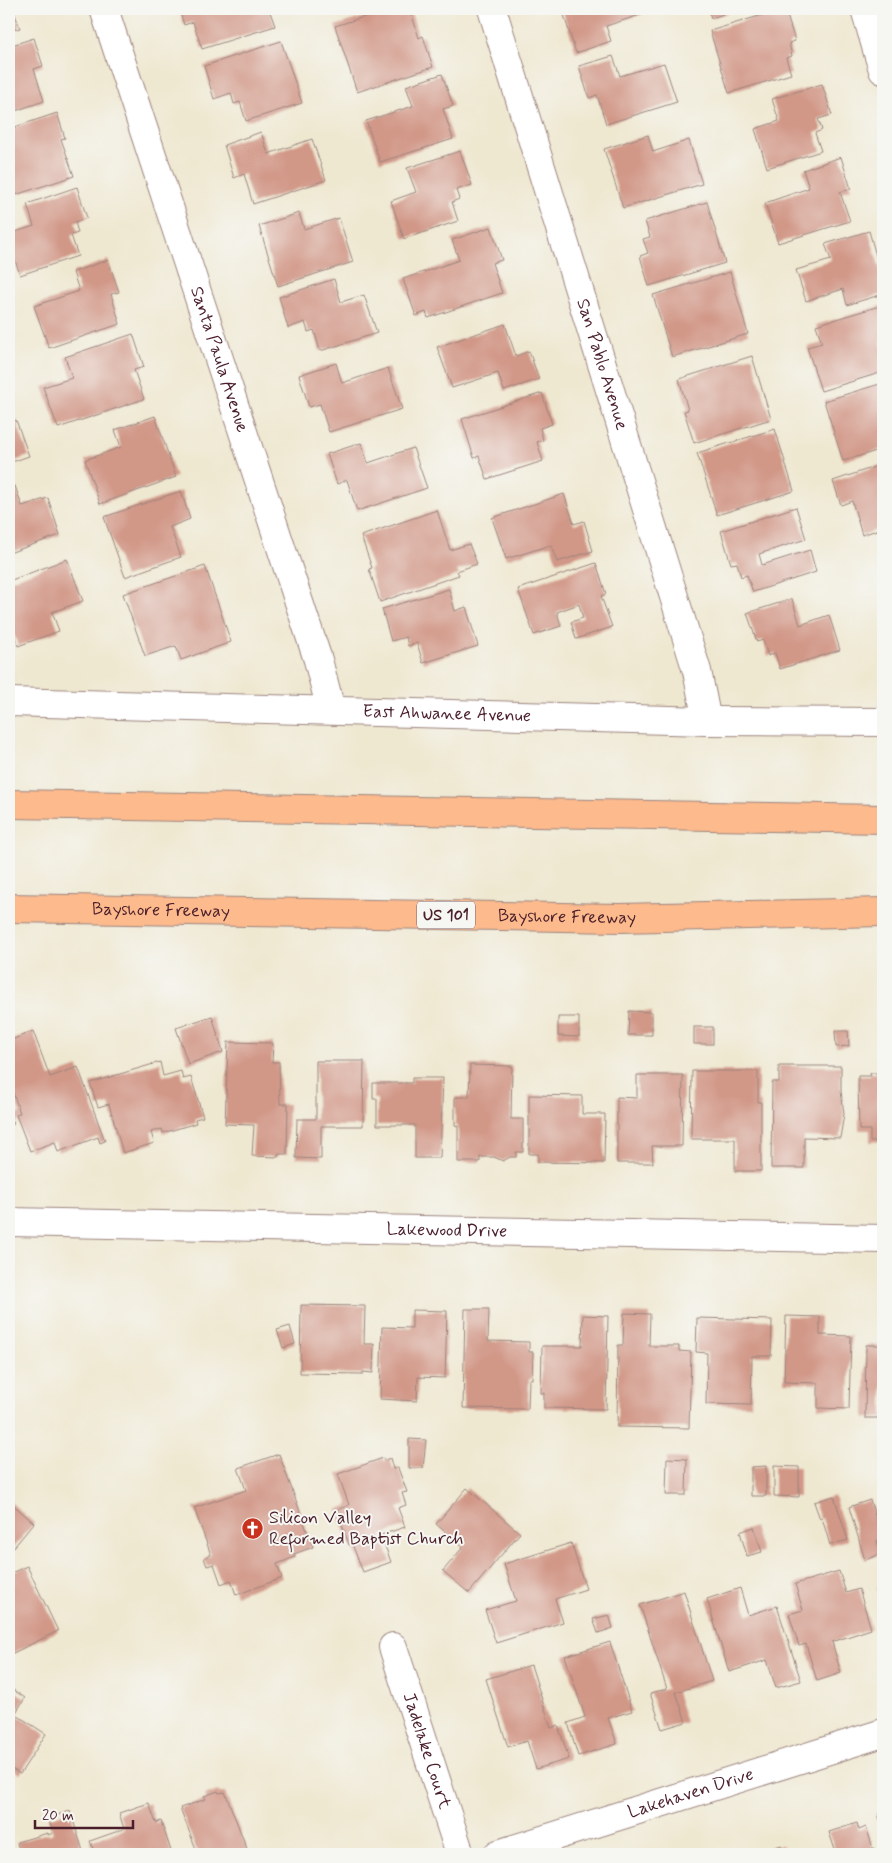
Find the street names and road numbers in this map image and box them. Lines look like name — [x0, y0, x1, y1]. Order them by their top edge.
street label: Santa Paula Avenue — [184, 283, 254, 436]
street label: San Pablo Avenue — [570, 296, 634, 433]
street label: East Ahwanee Avenue — [362, 700, 531, 728]
street label: Bayshore Freeway — [92, 897, 230, 924]
road number: US 101 — [417, 902, 475, 928]
street label: Bayshore Freeway — [498, 904, 636, 930]
street label: Lakewood Drive — [386, 1217, 508, 1244]
street label: Jadelake Court — [397, 1690, 457, 1812]
street label: Lakehaven Drive — [625, 1762, 757, 1824]

